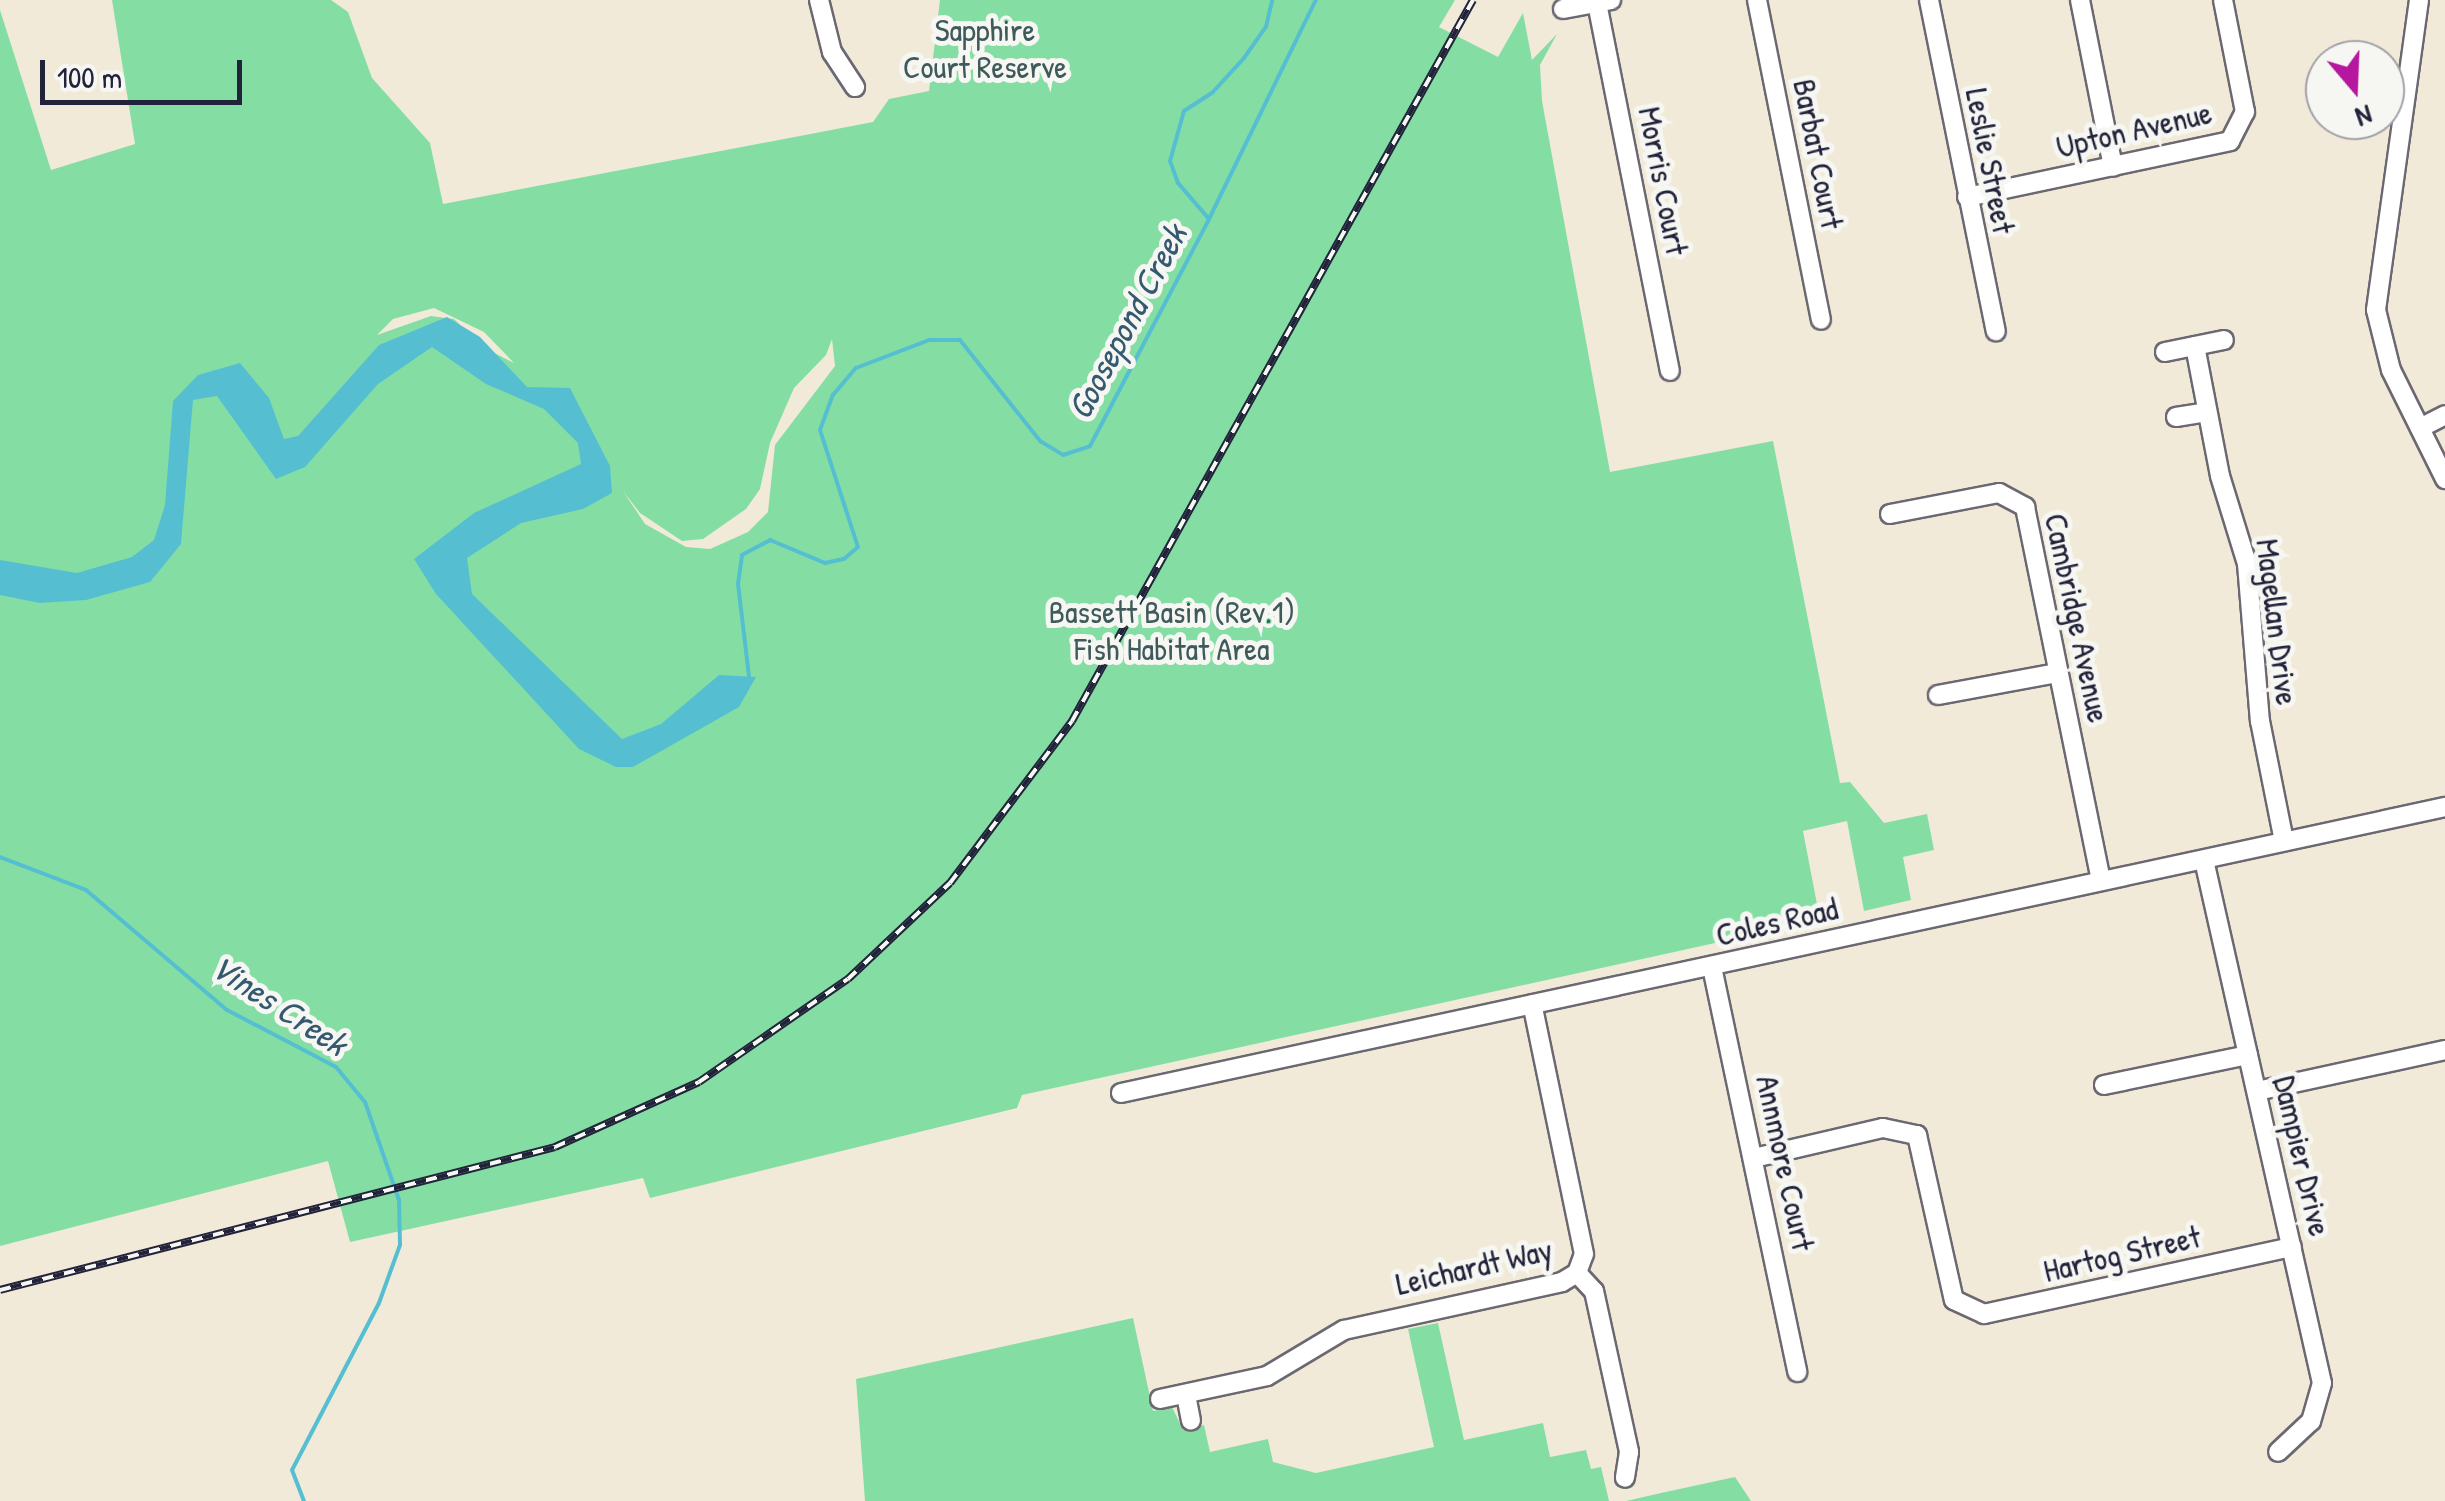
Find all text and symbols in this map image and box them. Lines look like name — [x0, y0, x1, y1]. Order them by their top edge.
park label: Sapphire Court Reserve — [903, 12, 1067, 87]
scale bar — [45, 40, 248, 102]
north arrow — [2305, 40, 2405, 140]
text: 100 m — [57, 57, 122, 97]
street label: Barbat Court — [1785, 76, 1851, 232]
street label: Leslie Street — [1957, 85, 2023, 237]
street label: Upton Avenue — [2053, 94, 2215, 166]
text: N — [2351, 96, 2377, 137]
street label: Morris Court — [1630, 104, 1696, 258]
water label: Goosepond Creek — [1058, 218, 1196, 426]
street label: Cambridge Avenue — [2036, 510, 2118, 726]
street label: Magellan Drive — [2248, 537, 2306, 707]
park label: Bassett Basin (Rev.1) Fish Habitat Area — [1049, 594, 1295, 669]
street label: Coles Road — [1712, 889, 1842, 955]
water label: Vines Creek — [203, 945, 355, 1065]
street label: Annmore Court — [1748, 1072, 1822, 1254]
street label: Dampier Drive — [2265, 1072, 2339, 1240]
street label: Hartog Street — [2040, 1217, 2204, 1291]
street label: Leichardt Way — [1392, 1230, 1556, 1304]

